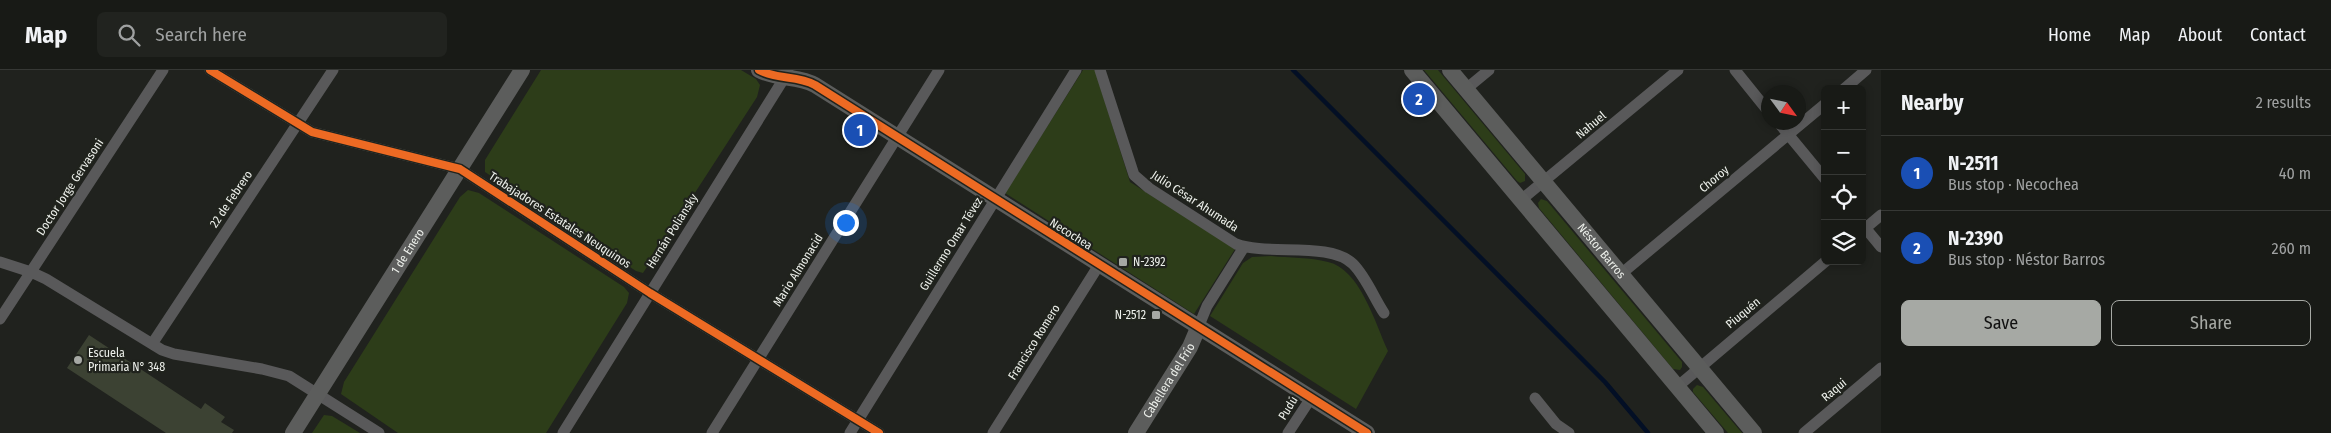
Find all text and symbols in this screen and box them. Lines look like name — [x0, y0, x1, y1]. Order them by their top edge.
search box — [97, 12, 447, 57]
text: Map — [25, 21, 67, 49]
icon: search — [115, 21, 143, 49]
text: Search here — [155, 23, 247, 46]
text: Home — [2048, 24, 2091, 46]
text: Map — [2119, 24, 2150, 46]
text: About — [2178, 24, 2222, 46]
text: Contact — [2250, 24, 2306, 46]
pin: 2 — [1403, 80, 1435, 118]
north arrow — [1761, 85, 1806, 130]
map controls — [1821, 85, 1866, 265]
button: + — [1821, 85, 1866, 130]
text: Nearby — [1901, 90, 1963, 116]
text: 2 results — [2256, 93, 2311, 112]
street label: Nahuel — [1573, 108, 1609, 142]
pin: 1 — [844, 111, 876, 149]
button: − — [1821, 130, 1866, 175]
street label: Doctor Jorge Gervasoni — [34, 136, 106, 238]
text: N-2511 — [1948, 152, 1998, 175]
street label: Choroy — [1696, 162, 1732, 195]
text: 1 — [1914, 164, 1920, 183]
text: 40 m — [2279, 164, 2311, 183]
street label: 22 de Febrero — [207, 168, 255, 230]
street label: Julio César Ahumada — [1149, 168, 1241, 234]
street label: Trabajadores Estatales Neuquinos — [486, 169, 634, 271]
button: locate — [1821, 175, 1866, 220]
text: Bus stop · Necochea — [1948, 175, 2079, 194]
street label: Hernán Poliansky — [643, 191, 701, 271]
street label: Guillermo Omar Tévez — [917, 195, 985, 293]
your location — [833, 210, 859, 236]
street label: Necochea — [1047, 215, 1095, 253]
button: layers — [1821, 220, 1866, 265]
street label: Néstor Barros — [1575, 221, 1629, 281]
street label: 1 de Enero — [388, 226, 427, 276]
text: N-2390 — [1948, 227, 2003, 250]
street label: Mario Almonacid — [770, 231, 826, 309]
text: 2 — [1913, 239, 1921, 258]
text: 260 m — [2272, 239, 2311, 258]
text: Bus stop · Néstor Barros — [1948, 250, 2105, 269]
place label: N-2392 — [1133, 255, 1165, 269]
marker: N-2392 — [1117, 256, 1129, 268]
street label: Piuquén — [1723, 295, 1763, 331]
button: Save — [1901, 300, 2101, 346]
button: Share — [2111, 300, 2311, 346]
street label: Francisco Romero — [1005, 302, 1063, 382]
place label: N-2512 — [1115, 308, 1146, 322]
marker: N-2512 — [1150, 309, 1162, 321]
street label: Cabellera del Frío — [1140, 341, 1198, 421]
place label: Escuela Primaria N° 348 — [88, 346, 165, 374]
marker: Escuela Primaria N° 348 — [72, 354, 84, 366]
street label: Raqui — [1819, 376, 1849, 404]
street label: Pudú — [1275, 394, 1301, 422]

